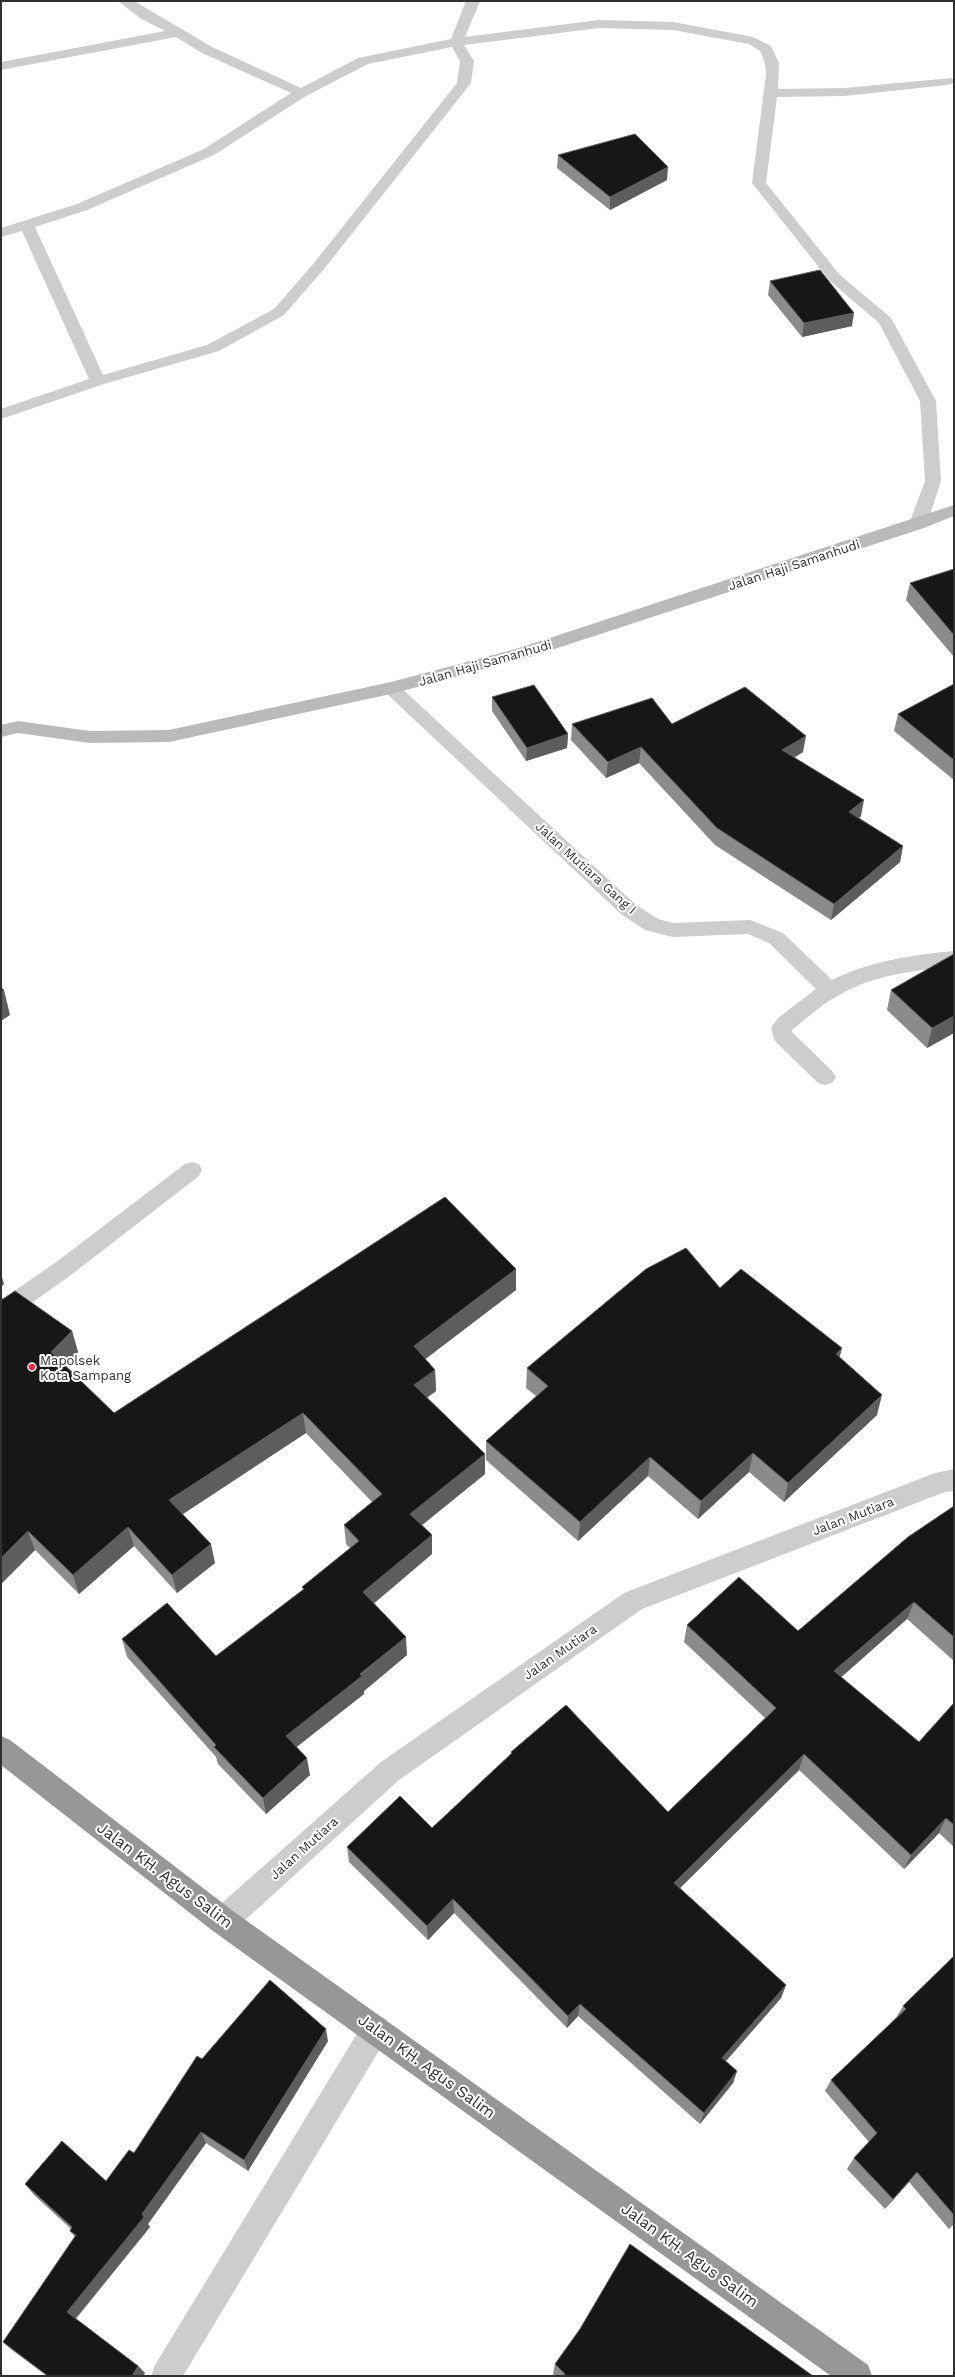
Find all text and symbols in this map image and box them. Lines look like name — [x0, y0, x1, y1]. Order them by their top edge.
street label: Jalan Haji Samanhudi — [726, 537, 862, 593]
street label: Jalan Haji Samanhudi — [417, 637, 553, 689]
street label: Jalan Mutiara Gang I — [533, 819, 639, 917]
place label: Mapolsek Kota Sampang — [40, 1353, 131, 1383]
marker: Mapolsek Kota Sampang — [27, 1362, 37, 1372]
street label: Jalan Mutiara — [810, 1493, 896, 1538]
street label: Jalan Mutiara — [520, 1621, 600, 1683]
street label: Jalan Mutiara — [267, 1813, 341, 1882]
street label: Jalan KH. Agus Salim — [93, 1818, 237, 1932]
street label: Jalan KH. Agus Salim — [355, 2010, 499, 2122]
street label: Jalan KH. Agus Salim — [618, 2199, 762, 2311]

